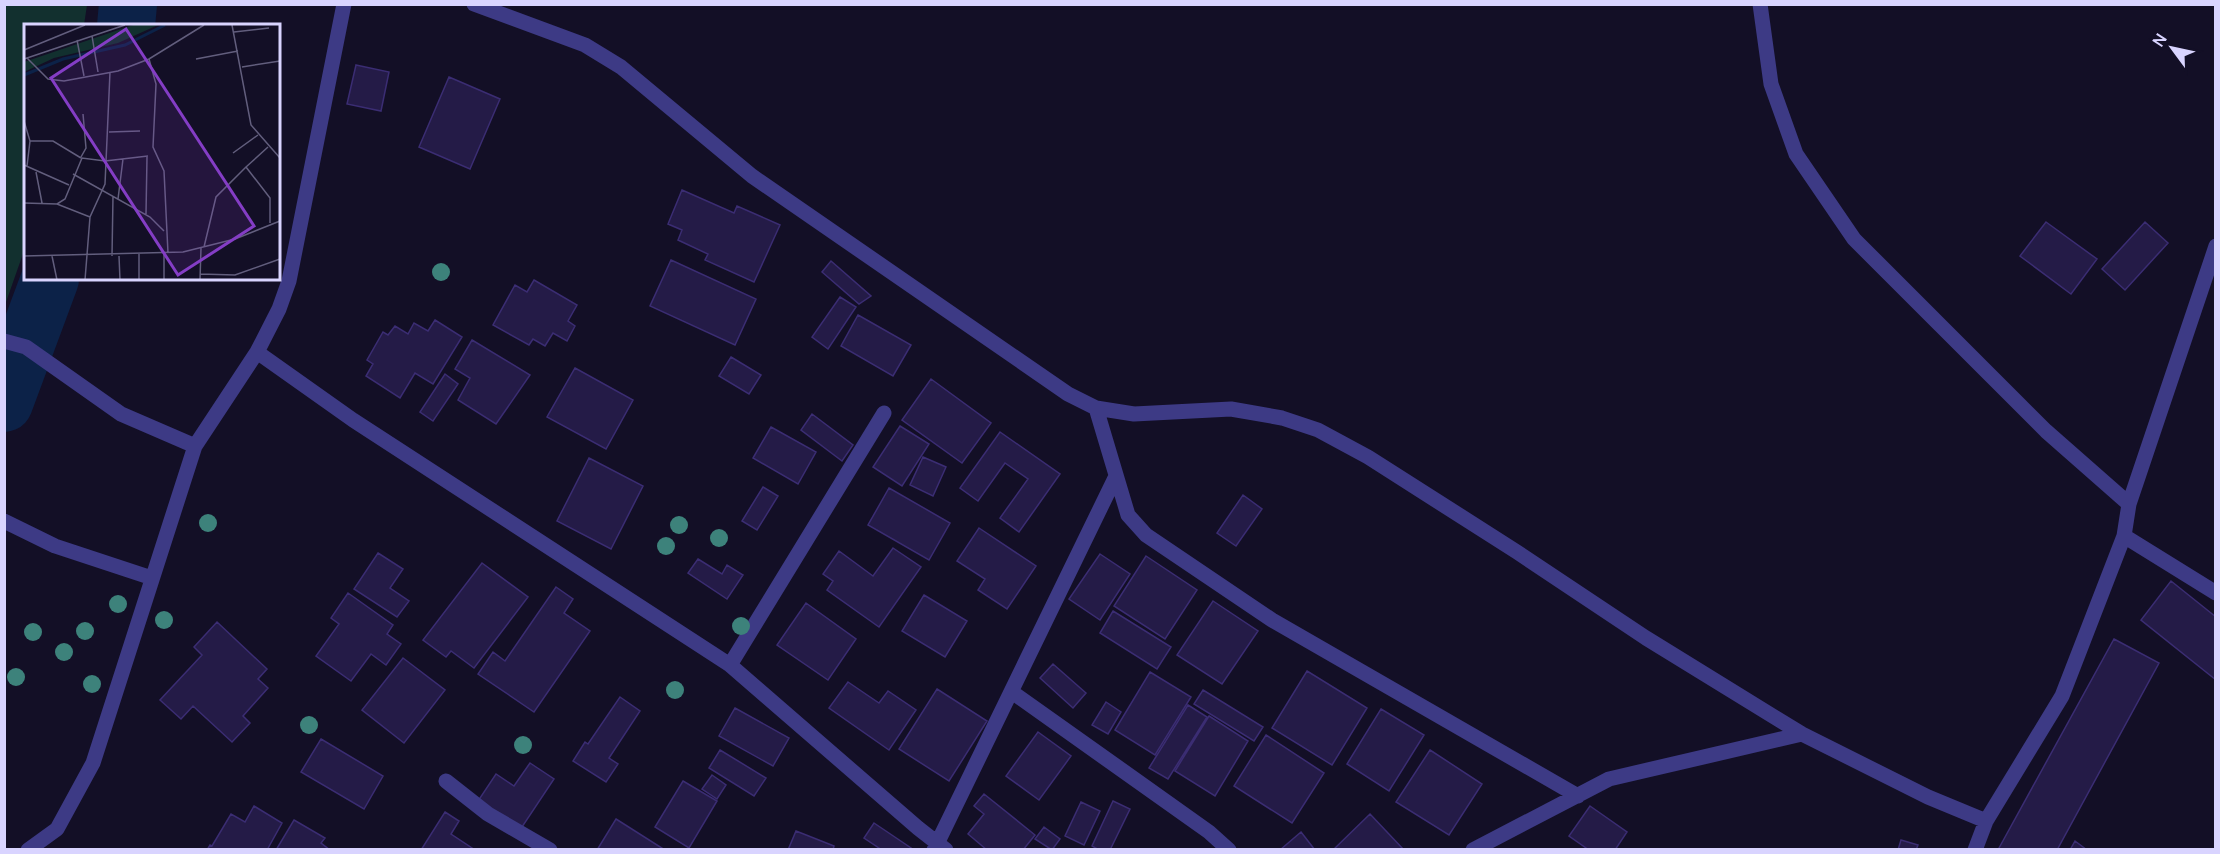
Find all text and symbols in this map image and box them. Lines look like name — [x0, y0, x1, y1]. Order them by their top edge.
north arrow — [2142, 18, 2202, 78]
inset map — [24, 24, 280, 280]
text: N — [2147, 29, 2172, 51]

